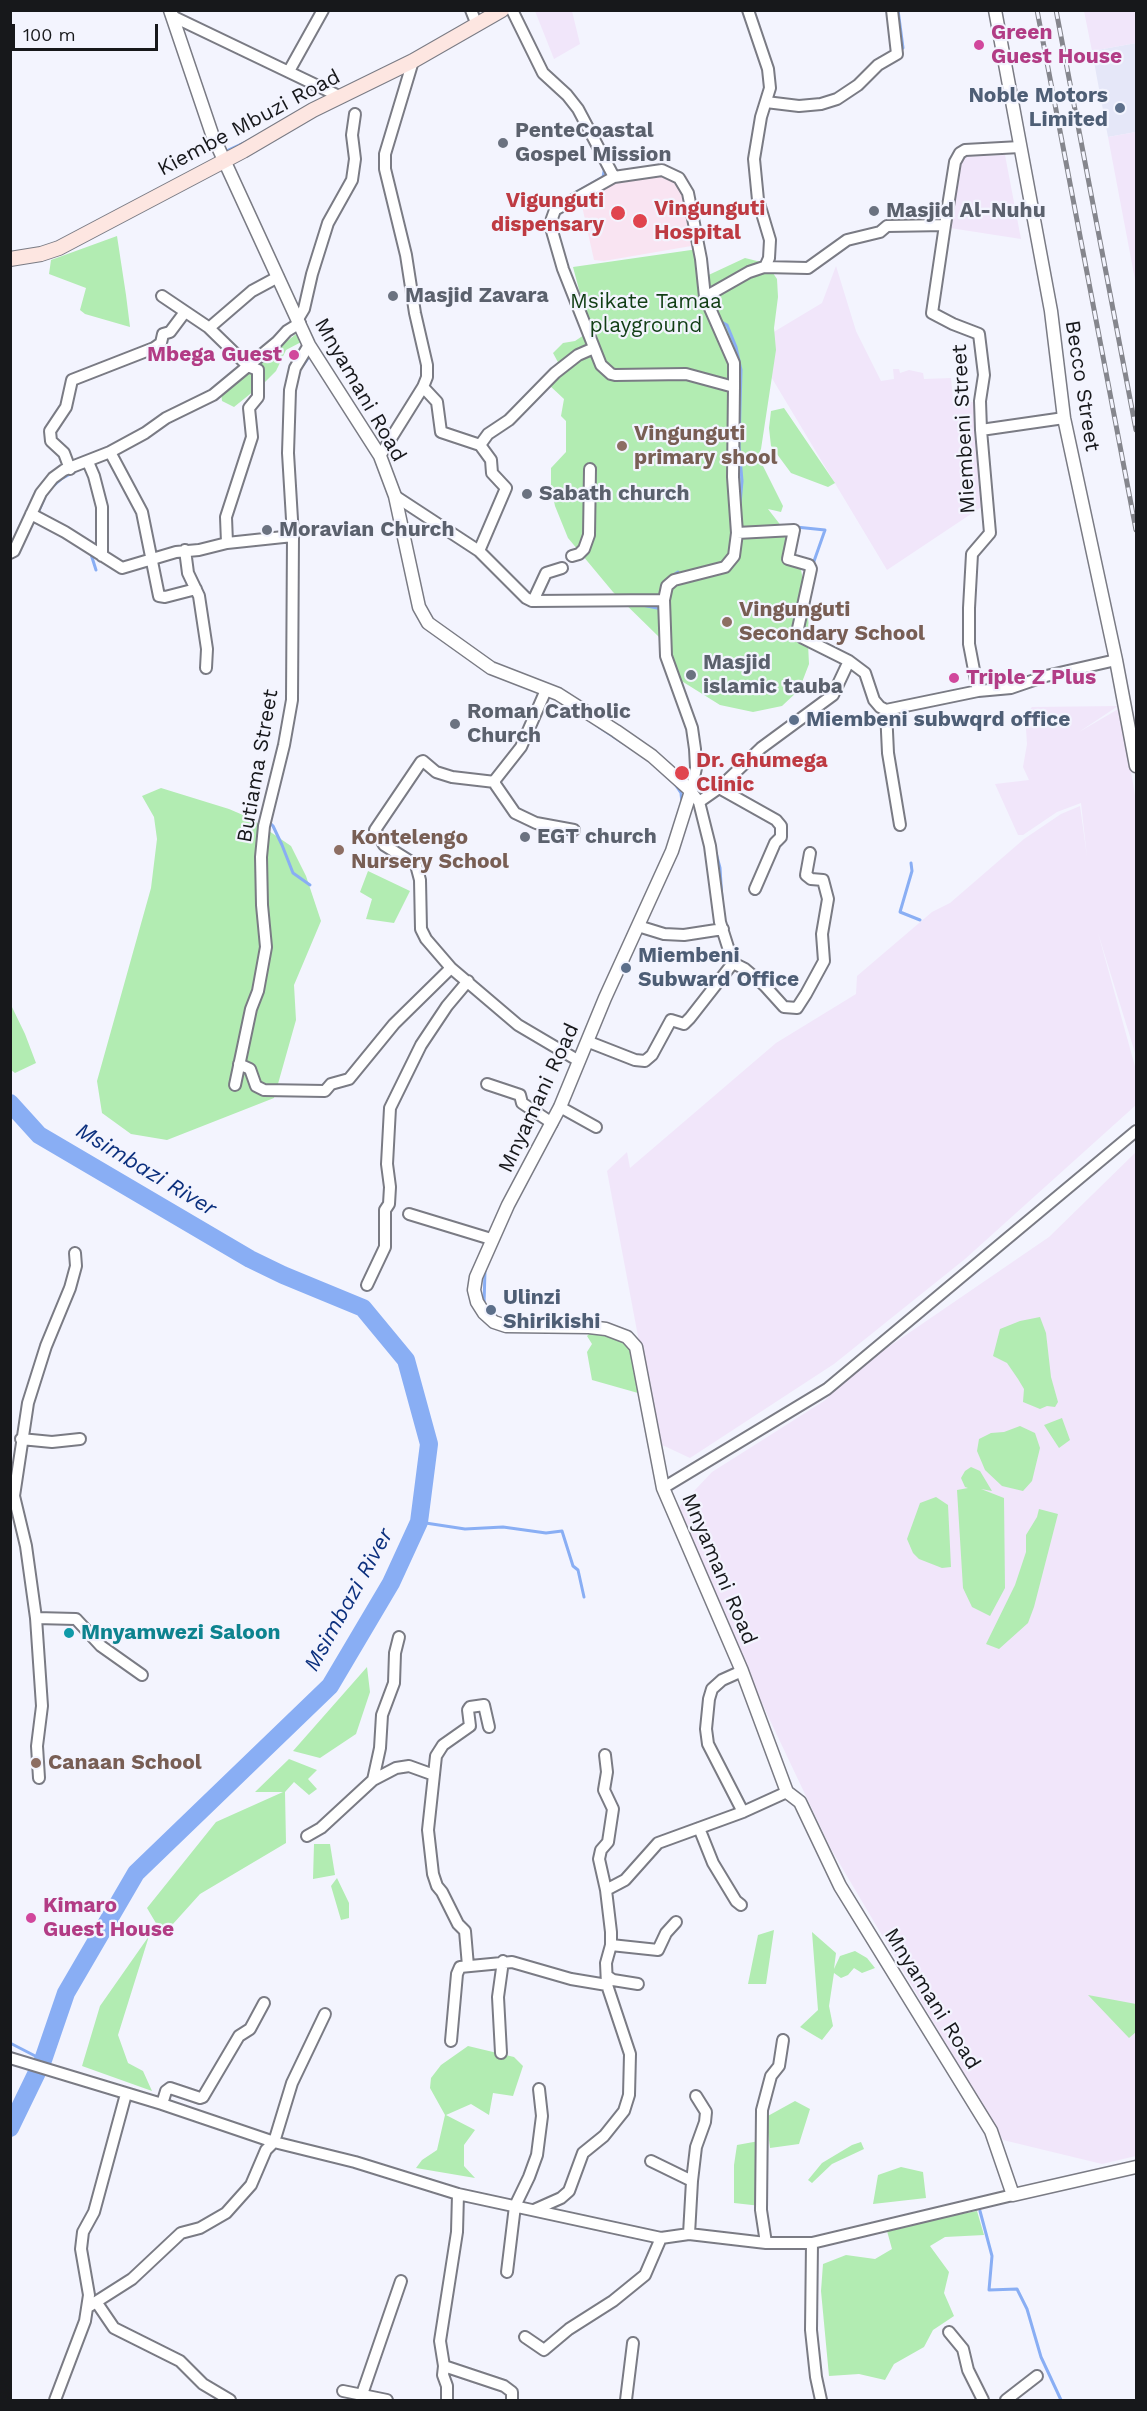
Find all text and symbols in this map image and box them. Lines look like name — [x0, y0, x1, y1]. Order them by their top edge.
scale bar — [15, 12, 160, 50]
place label: Green Guest House — [991, 20, 1122, 70]
text: 100 m — [23, 24, 76, 45]
marker: Green Guest House — [972, 38, 986, 52]
street label: Kiembe Mbuzi Road — [153, 64, 345, 182]
place label: Noble Motors Limited — [968, 83, 1108, 133]
marker: Noble Motors Limited — [1113, 101, 1127, 115]
place label: PenteCoastal Gospel Mission — [515, 118, 671, 168]
marker: PenteCoastal Gospel Mission — [496, 136, 510, 150]
place label: Vigunguti dispensary — [491, 188, 604, 238]
place label: Vingunguti Hospital — [654, 196, 765, 246]
place label: Masjid Al-Nuhu — [886, 198, 1046, 224]
marker: Vigunguti dispensary — [609, 204, 627, 222]
marker: Masjid Al-Nuhu — [867, 204, 881, 218]
marker: Vingunguti Hospital — [631, 212, 649, 230]
place label: Masjid Zavara — [405, 283, 549, 309]
marker: Masjid Zavara — [386, 289, 400, 303]
park label: Msikate Tamaa playground — [570, 289, 722, 339]
street label: Mnyamani Road — [309, 314, 411, 466]
street label: Becco Street — [1059, 319, 1105, 453]
place label: Mbega Guest — [147, 342, 282, 368]
street label: Miembeni Street — [947, 344, 981, 514]
marker: Mbega Guest — [287, 348, 301, 362]
place label: Vingunguti primary shool — [634, 421, 777, 471]
marker: Vingunguti primary shool — [615, 439, 629, 453]
place label: Sabath church — [539, 481, 690, 507]
marker: Sabath church — [520, 487, 534, 501]
place label: Moravian Church — [279, 517, 454, 543]
marker: Moravian Church — [260, 523, 274, 537]
place label: Vingunguti Secondary School — [739, 597, 925, 647]
marker: Vingunguti Secondary School — [720, 615, 734, 629]
place label: Masjid islamic tauba — [703, 650, 843, 700]
place label: Triple Z Plus — [966, 665, 1096, 691]
marker: Masjid islamic tauba — [684, 668, 698, 682]
marker: Triple Z Plus — [947, 671, 961, 685]
street label: Butiama Street — [232, 687, 284, 845]
place label: Roman Catholic Church — [467, 699, 631, 749]
place label: Miembeni subwqrd office — [806, 707, 1070, 733]
marker: Miembeni subwqrd office — [787, 713, 801, 727]
marker: Roman Catholic Church — [448, 717, 462, 731]
place label: Dr. Ghumega Clinic — [696, 748, 828, 798]
marker: Dr. Ghumega Clinic — [673, 764, 691, 782]
place label: EGT church — [537, 824, 657, 850]
place label: Kontelengo Nursery School — [351, 825, 509, 875]
marker: EGT church — [518, 830, 532, 844]
marker: Kontelengo Nursery School — [332, 843, 346, 857]
place label: Miembeni Subward Office — [638, 943, 799, 993]
marker: Miembeni Subward Office — [619, 961, 633, 975]
street label: Mnyamani Road — [493, 1019, 585, 1177]
water label: Msimbazi River — [71, 1118, 221, 1222]
place label: Ulinzi Shirikishi — [503, 1285, 600, 1335]
marker: Ulinzi Shirikishi — [484, 1303, 498, 1317]
street label: Mnyamani Road — [676, 1490, 762, 1648]
water label: Msimbazi River — [299, 1524, 399, 1676]
place label: Mnyamwezi Saloon — [81, 1620, 280, 1646]
marker: Mnyamwezi Saloon — [62, 1626, 76, 1640]
place label: Canaan School — [48, 1750, 202, 1776]
marker: Canaan School — [29, 1756, 43, 1770]
place label: Kimaro Guest House — [43, 1893, 174, 1943]
marker: Kimaro Guest House — [24, 1911, 38, 1925]
street label: Mnyamani Road — [878, 1924, 986, 2074]

